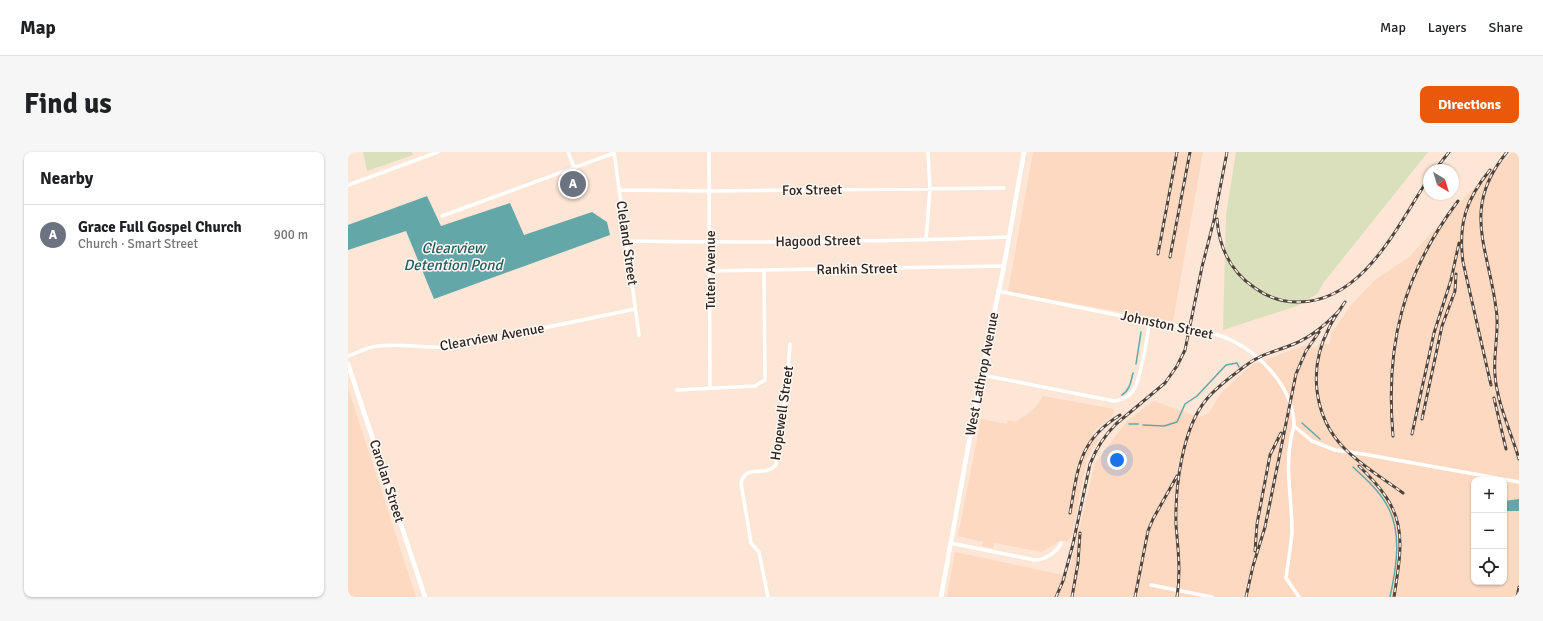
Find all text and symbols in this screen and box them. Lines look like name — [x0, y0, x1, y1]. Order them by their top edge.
text: Map — [20, 16, 56, 40]
text: Map — [1380, 19, 1406, 36]
text: Layers — [1428, 19, 1467, 36]
text: Share — [1489, 19, 1523, 36]
button: Directions — [1420, 86, 1519, 123]
text: Find us — [24, 87, 112, 121]
north arrow — [1423, 164, 1459, 200]
text: Nearby — [40, 168, 93, 189]
pin: A — [560, 169, 586, 199]
street label: Fox Street — [782, 181, 842, 199]
street label: Cleland Street — [613, 200, 641, 286]
text: Grace Full Gospel Church — [78, 218, 242, 236]
text: A — [49, 227, 57, 243]
text: 900 m — [274, 227, 308, 243]
street label: Tuten Avenue — [702, 230, 719, 310]
street label: Hagood Street — [775, 232, 861, 250]
text: Church · Smart Street — [78, 236, 198, 252]
water label: Clearview Detention Pond — [404, 239, 504, 274]
street label: Rankin Street — [816, 260, 898, 278]
street label: Johnston Street — [1119, 307, 1215, 343]
street label: West Lathrop Avenue — [962, 311, 1002, 437]
street label: Clearview Avenue — [438, 319, 546, 355]
street label: Hopewell Street — [767, 364, 797, 461]
street label: Carolan Street — [366, 437, 408, 525]
your location — [1107, 450, 1127, 470]
map controls — [1471, 477, 1507, 585]
button: + — [1471, 477, 1507, 513]
button: − — [1471, 513, 1507, 549]
button: locate — [1471, 549, 1507, 585]

